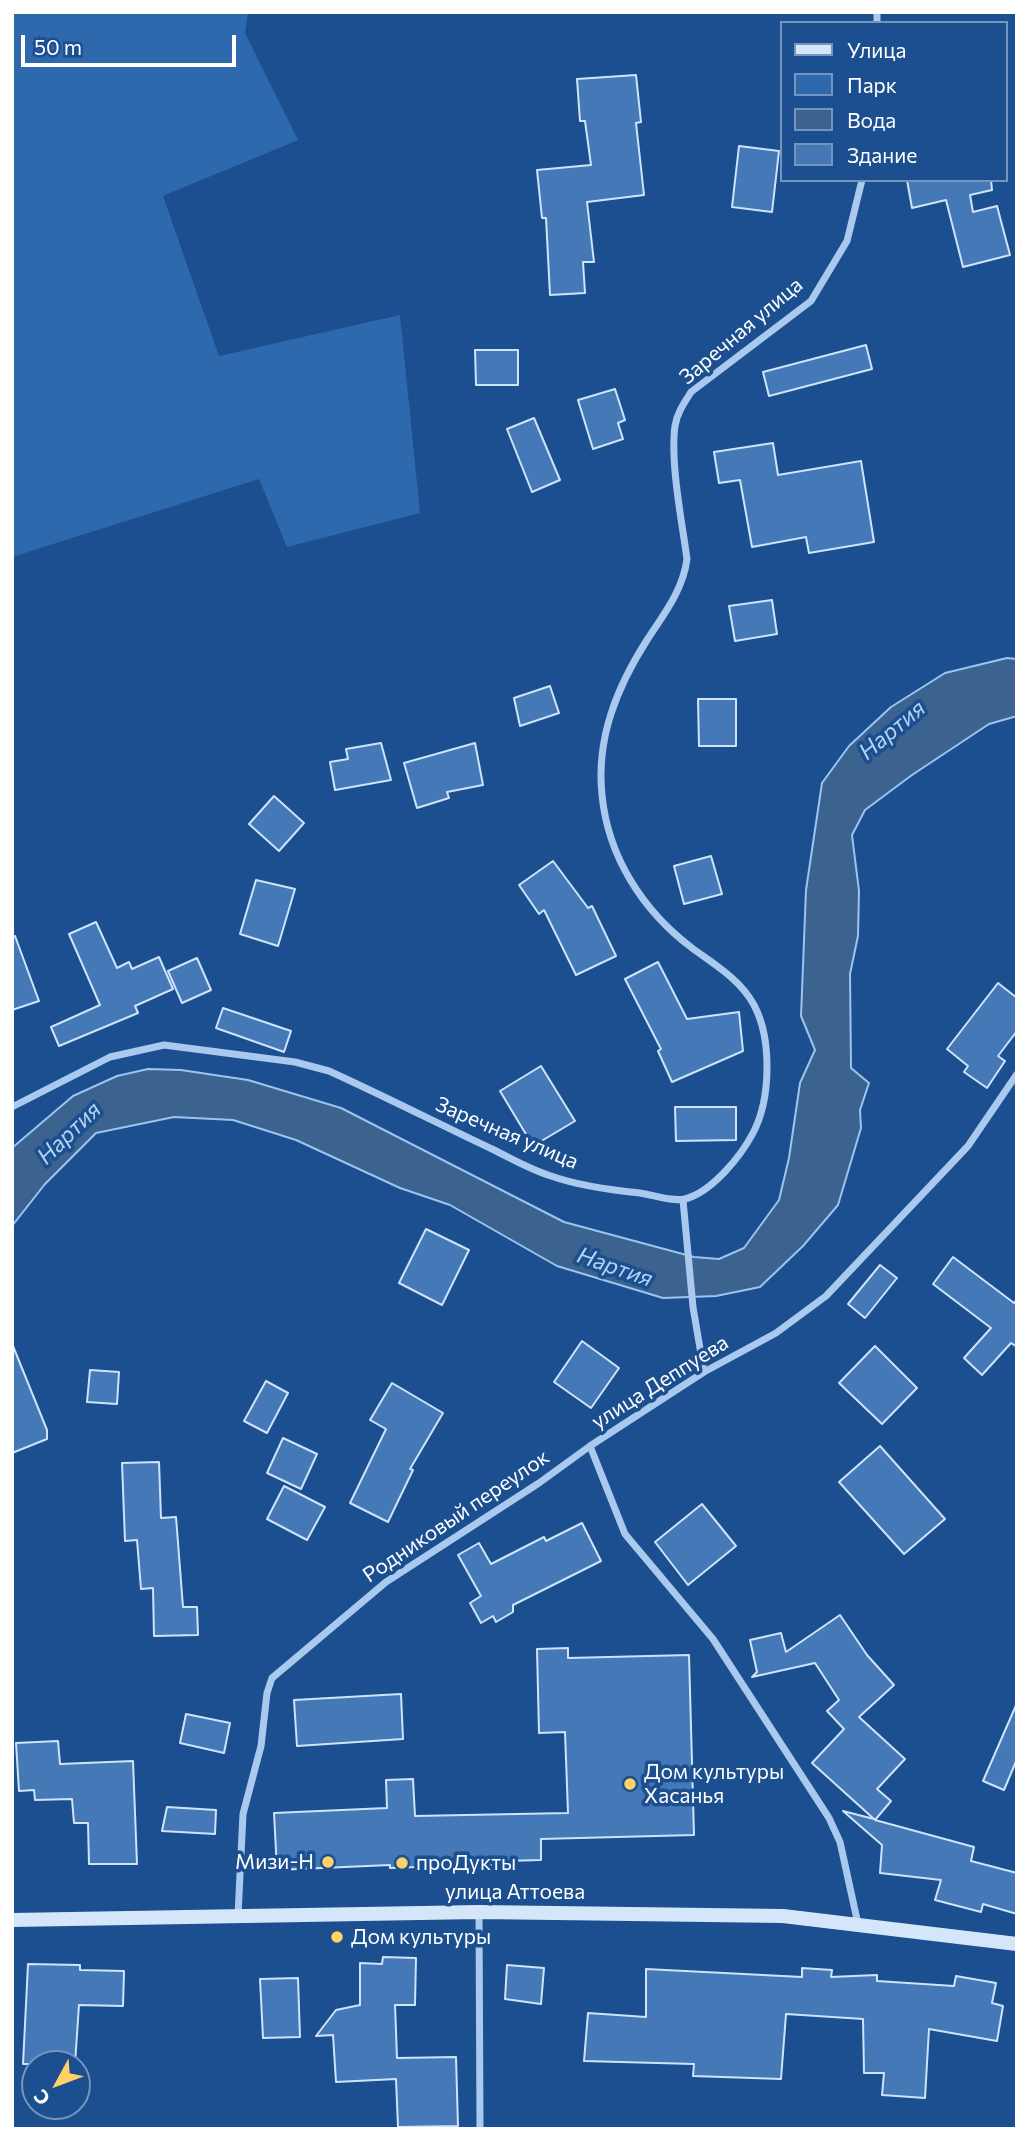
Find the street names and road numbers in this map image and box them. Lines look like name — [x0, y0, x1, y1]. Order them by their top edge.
street label: Заречная улица — [674, 272, 808, 390]
street label: Заречная улица — [432, 1092, 582, 1174]
street label: улица Деппуева — [587, 1330, 733, 1434]
street label: Родниковый переулок — [358, 1444, 554, 1588]
street label: улица Аттоева — [445, 1879, 585, 1905]

